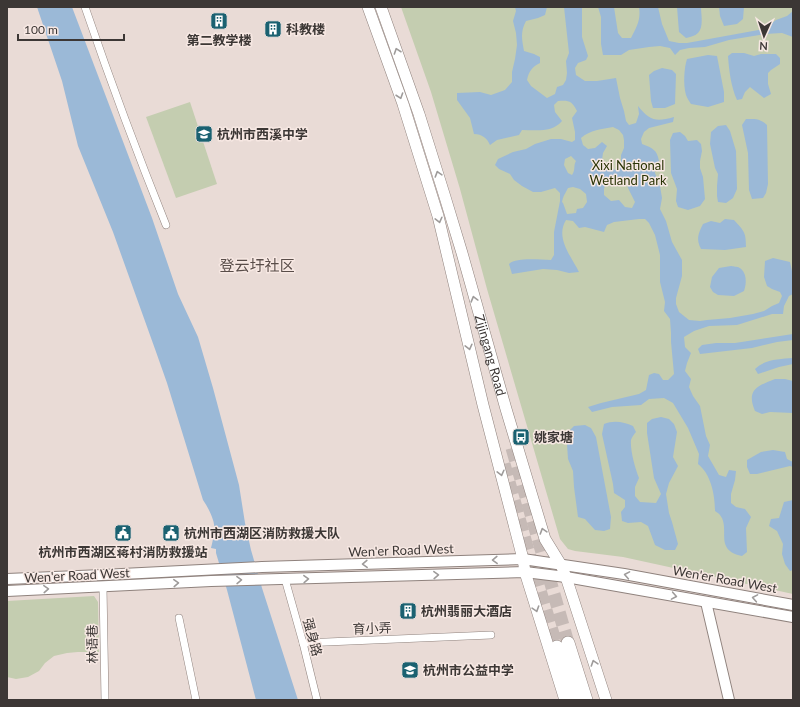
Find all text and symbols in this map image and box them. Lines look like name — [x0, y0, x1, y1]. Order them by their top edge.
building icon: 第二教学楼 — [209, 11, 229, 31]
scale bar — [18, 16, 124, 42]
north arrow — [744, 16, 784, 56]
building icon: 科教楼 — [263, 19, 283, 39]
place label: 科教楼 — [286, 21, 325, 37]
text: 100 m — [24, 22, 58, 37]
place label: 第二教学楼 — [186, 32, 252, 48]
text: N — [759, 40, 768, 53]
one-way arrow — [393, 48, 401, 55]
one-way arrow — [395, 93, 404, 100]
school or university icon: 杭州市西溪中学 — [194, 124, 214, 144]
place label: 杭州市西溪中学 — [217, 126, 308, 142]
park label: Xixi National Wetland Park — [590, 157, 667, 188]
one-way arrow — [434, 171, 443, 178]
one-way arrow — [434, 217, 443, 224]
district label: 登云圩社区 — [219, 256, 295, 274]
one-way arrow — [471, 296, 479, 302]
street label: Zijingang Road — [472, 312, 510, 398]
one-way arrow — [465, 344, 473, 350]
bus stop icon: 姚家塘 — [511, 427, 531, 447]
place label: 姚家塘 — [534, 429, 573, 445]
one-way arrow — [496, 470, 504, 476]
public building icon: 杭州市西湖区蒋村消防救援站 — [113, 523, 133, 543]
public building icon: 杭州市西湖区消防救援大队 — [161, 523, 181, 543]
place label: 杭州市西湖区消防救援大队 — [184, 525, 340, 541]
one-way arrow — [539, 528, 548, 535]
street label: Wen'er Road West — [348, 540, 454, 560]
place label: 杭州市西湖区蒋村消防救援站 — [38, 544, 208, 560]
one-way arrow — [492, 556, 498, 564]
one-way arrow — [362, 560, 368, 568]
street label: Wen'er Road West — [672, 562, 779, 596]
street label: Wen'er Road West — [24, 564, 130, 586]
one-way arrow — [433, 571, 439, 579]
one-way arrow — [624, 571, 630, 580]
one-way arrow — [303, 574, 309, 583]
one-way arrow — [236, 576, 242, 585]
one-way arrow — [173, 578, 179, 587]
one-way arrow — [43, 585, 49, 594]
one-way arrow — [671, 591, 677, 600]
one-way arrow — [752, 594, 758, 603]
building icon: 杭州翡丽大酒店 — [398, 601, 418, 621]
place label: 杭州翡丽大酒店 — [421, 603, 512, 619]
one-way arrow — [531, 606, 540, 613]
street label: 强身路 — [300, 616, 326, 658]
street label: 育小弄 — [352, 619, 392, 637]
street label: 林语巷 — [84, 624, 100, 664]
school or university icon: 杭州市公益中学 — [400, 660, 420, 680]
one-way arrow — [590, 660, 599, 667]
place label: 杭州市公益中学 — [423, 662, 514, 678]

